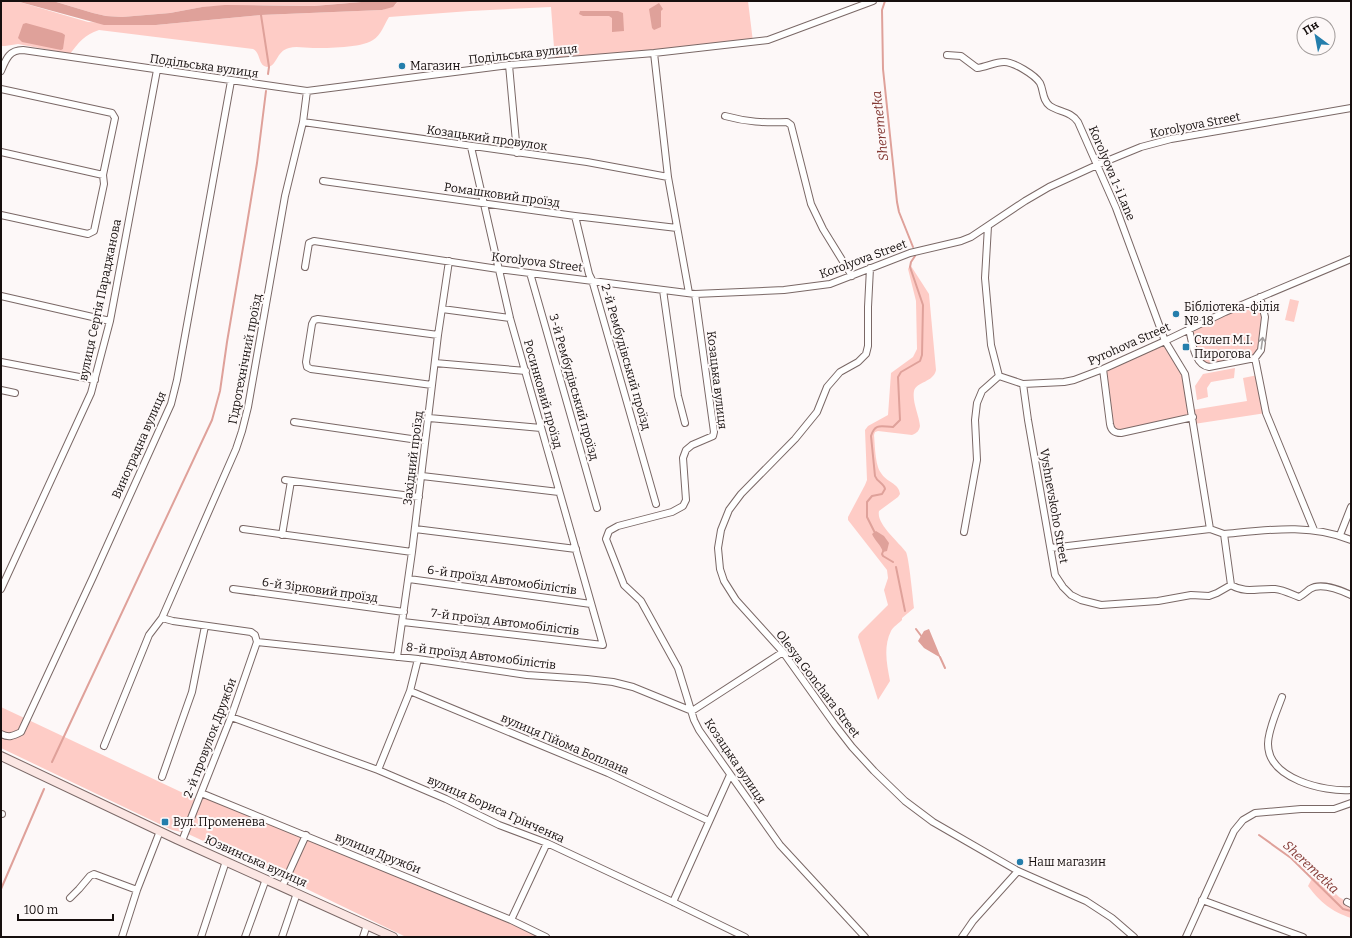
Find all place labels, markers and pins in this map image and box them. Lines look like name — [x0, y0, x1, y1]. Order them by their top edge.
place label: Магазин — [410, 59, 461, 73]
marker: Магазин — [397, 61, 407, 71]
place label: Бібліотека-філія № 18 — [1184, 300, 1280, 328]
marker: Бібліотека-філія № 18 — [1171, 309, 1181, 319]
place label: Склеп М.І. Пирогова — [1194, 333, 1252, 361]
marker: Склеп М.І. Пирогова — [1181, 342, 1191, 352]
place label: Вул. Променева — [173, 815, 266, 829]
marker: Вул. Променева — [160, 817, 170, 827]
place label: Наш магазин — [1028, 855, 1106, 869]
marker: Наш магазин — [1015, 857, 1025, 867]

